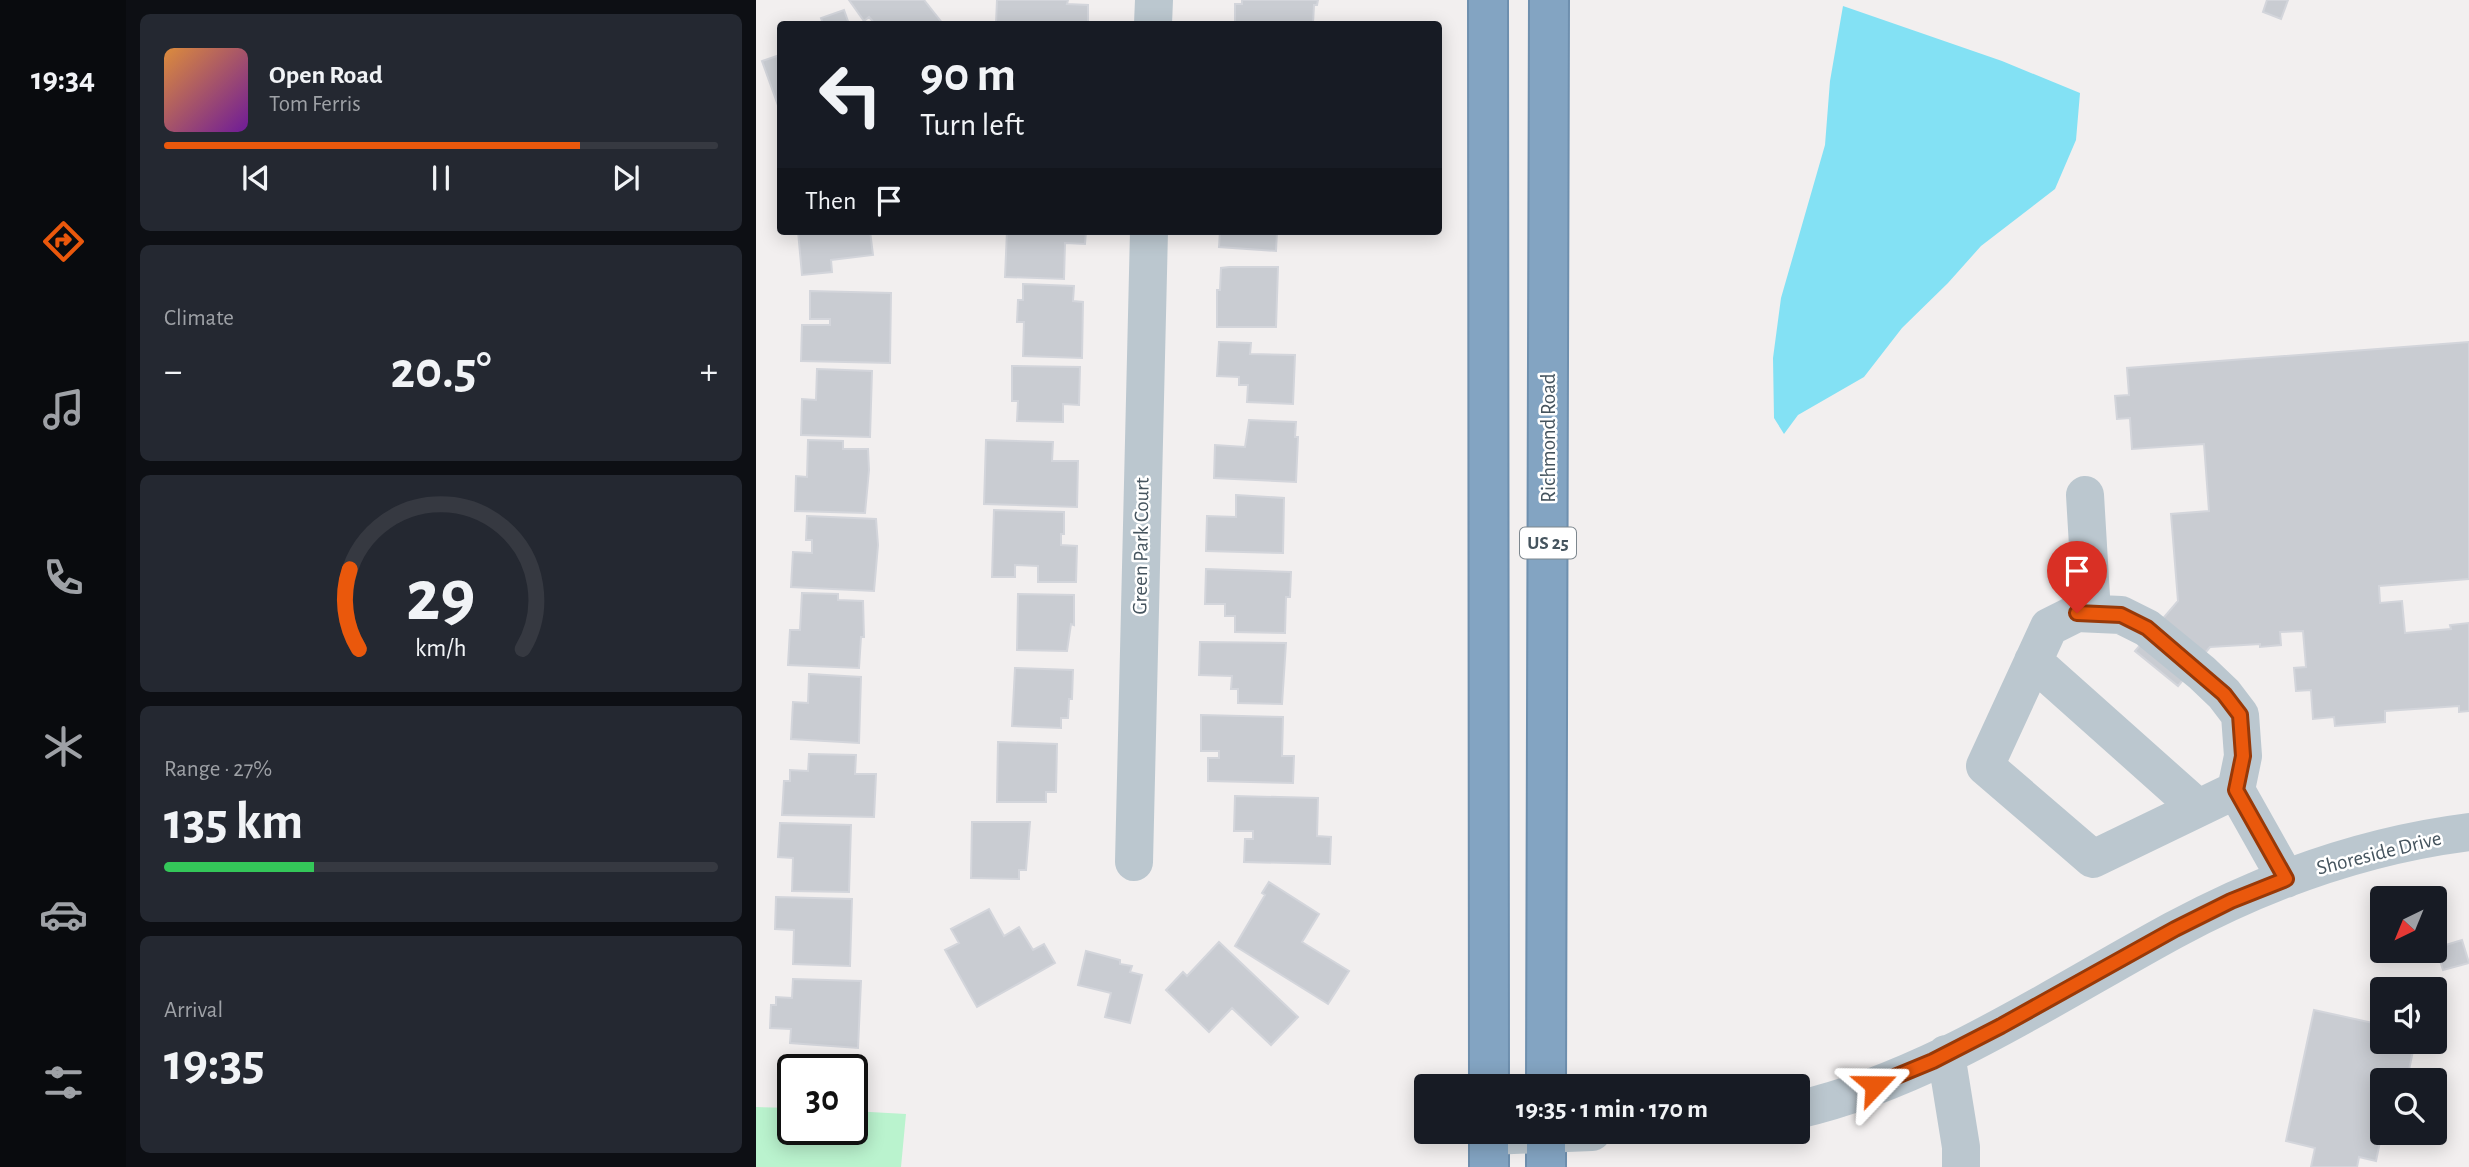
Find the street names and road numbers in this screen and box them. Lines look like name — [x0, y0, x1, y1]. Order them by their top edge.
street label: Richmond Road — [1538, 373, 1559, 503]
street label: Green Park Court — [1129, 477, 1153, 615]
road number: US 25 — [1520, 528, 1576, 558]
street label: Shoreside Drive — [2314, 827, 2444, 879]

